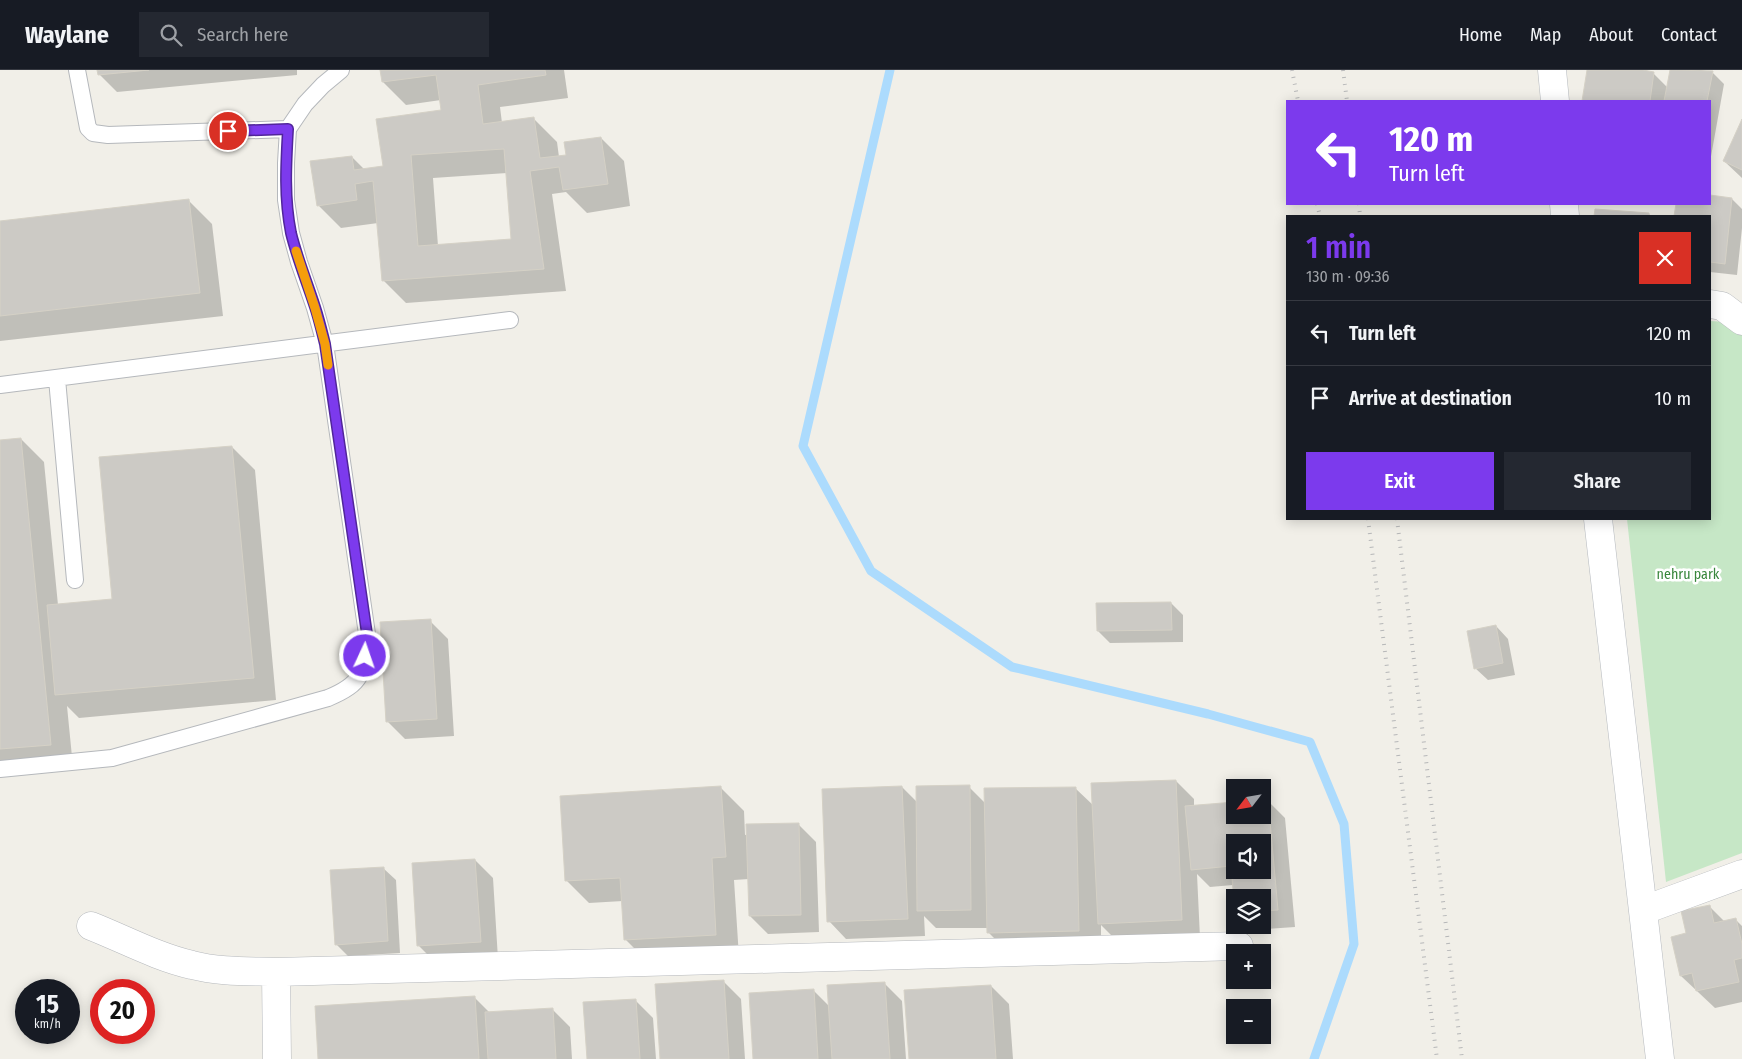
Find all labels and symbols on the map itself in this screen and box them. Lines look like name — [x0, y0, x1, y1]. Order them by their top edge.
pin — [207, 110, 249, 152]
park label: nehru park — [1657, 566, 1720, 583]
position arrow — [338, 629, 390, 681]
north arrow — [1226, 779, 1271, 824]
speed limit sign: 20 — [90, 979, 155, 1044]

